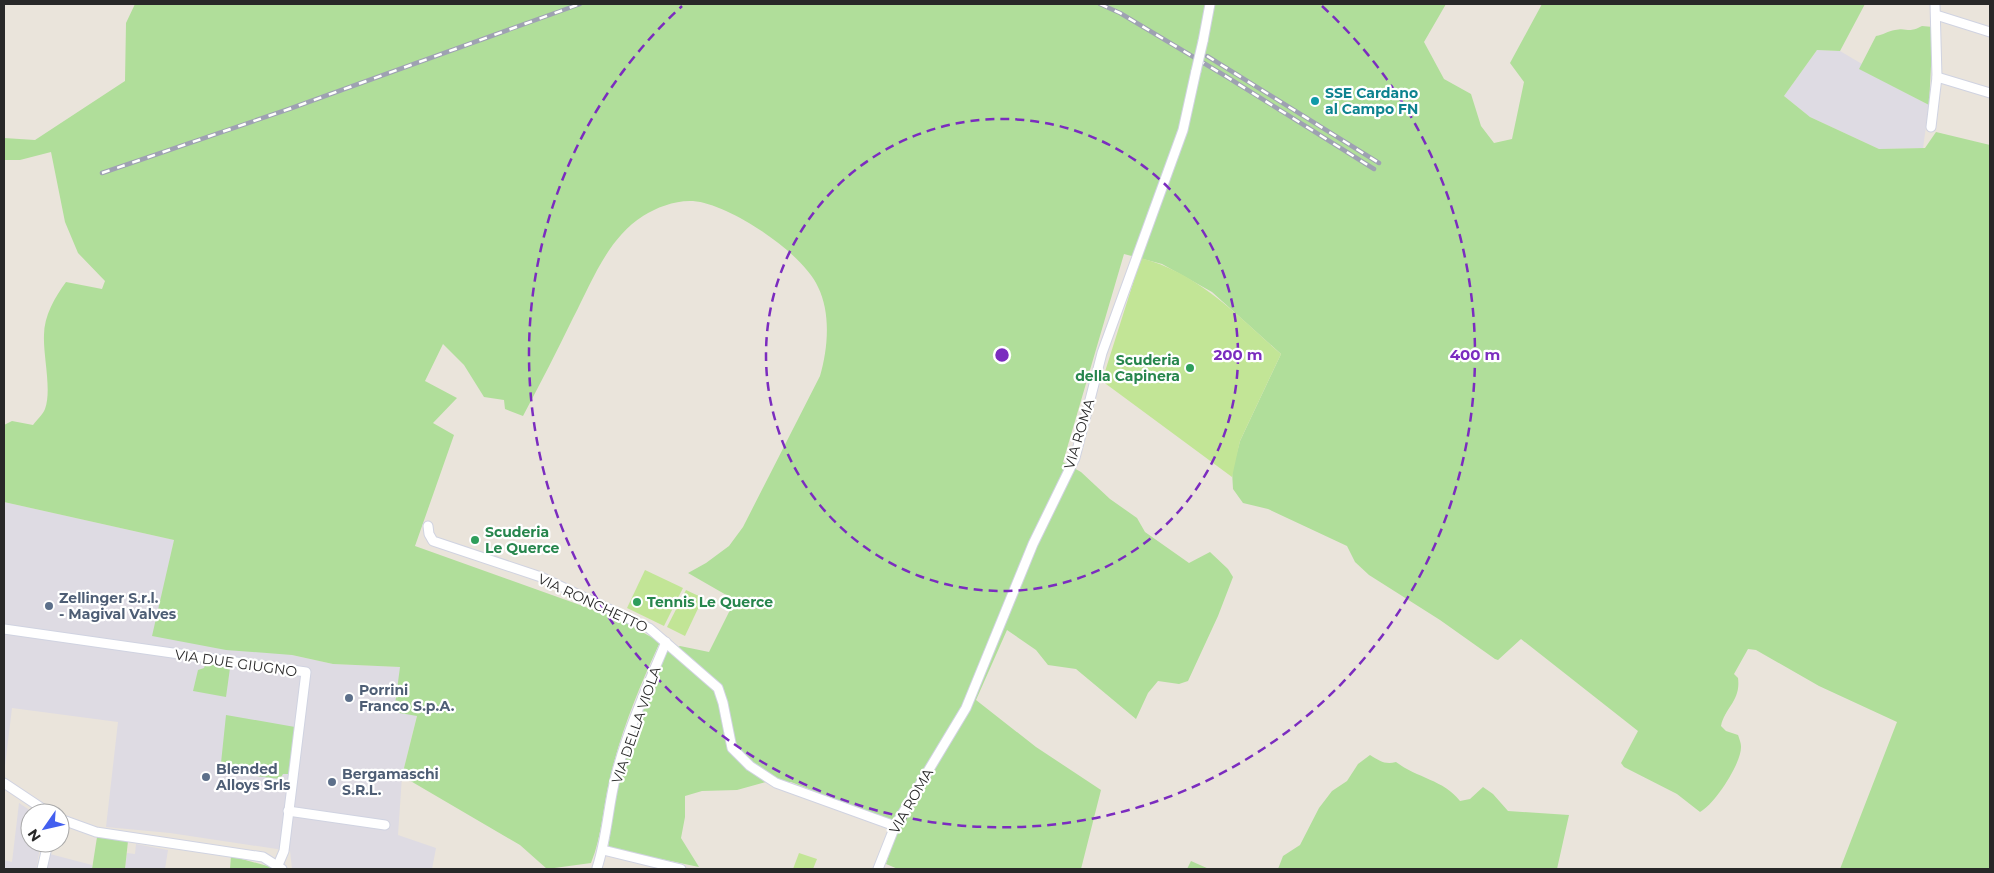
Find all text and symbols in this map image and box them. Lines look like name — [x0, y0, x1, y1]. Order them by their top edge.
place label: SSE Cardano al Campo FN — [1325, 84, 1418, 118]
marker: SSE Cardano al Campo FN — [1309, 95, 1321, 107]
text: 200 m — [1213, 345, 1263, 364]
text: 400 m — [1450, 345, 1500, 364]
centre of rings — [993, 346, 1011, 364]
place label: Scuderia della Capinera — [1075, 351, 1180, 385]
marker: Scuderia della Capinera — [1184, 362, 1196, 374]
street label: VIA ROMA — [1060, 396, 1099, 471]
place label: Scuderia Le Querce — [485, 523, 560, 557]
marker: Scuderia Le Querce — [469, 534, 481, 546]
street label: VIA RONCHETTO — [535, 570, 651, 636]
place label: Zellinger S.r.l. - Magival Valves — [59, 589, 177, 623]
place label: Tennis Le Querce — [647, 593, 773, 611]
marker: Tennis Le Querce — [631, 596, 643, 608]
marker: Zellinger S.r.l. - Magival Valves — [43, 600, 55, 612]
street label: VIA DUE GIUGNO — [174, 646, 299, 681]
street label: VIA DELLA VIOLA — [608, 663, 665, 786]
place label: Porrini Franco S.p.A. — [359, 681, 455, 715]
marker: Porrini Franco S.p.A. — [343, 692, 355, 704]
place label: Blended Alloys Srls — [215, 760, 291, 794]
street label: VIA ROMA — [885, 764, 937, 837]
place label: Bergamaschi S.R.L. — [342, 765, 439, 799]
marker: Blended Alloys Srls — [200, 771, 212, 783]
marker: Bergamaschi S.R.L. — [326, 776, 338, 788]
north arrow — [20, 803, 70, 853]
text: N — [24, 826, 45, 845]

